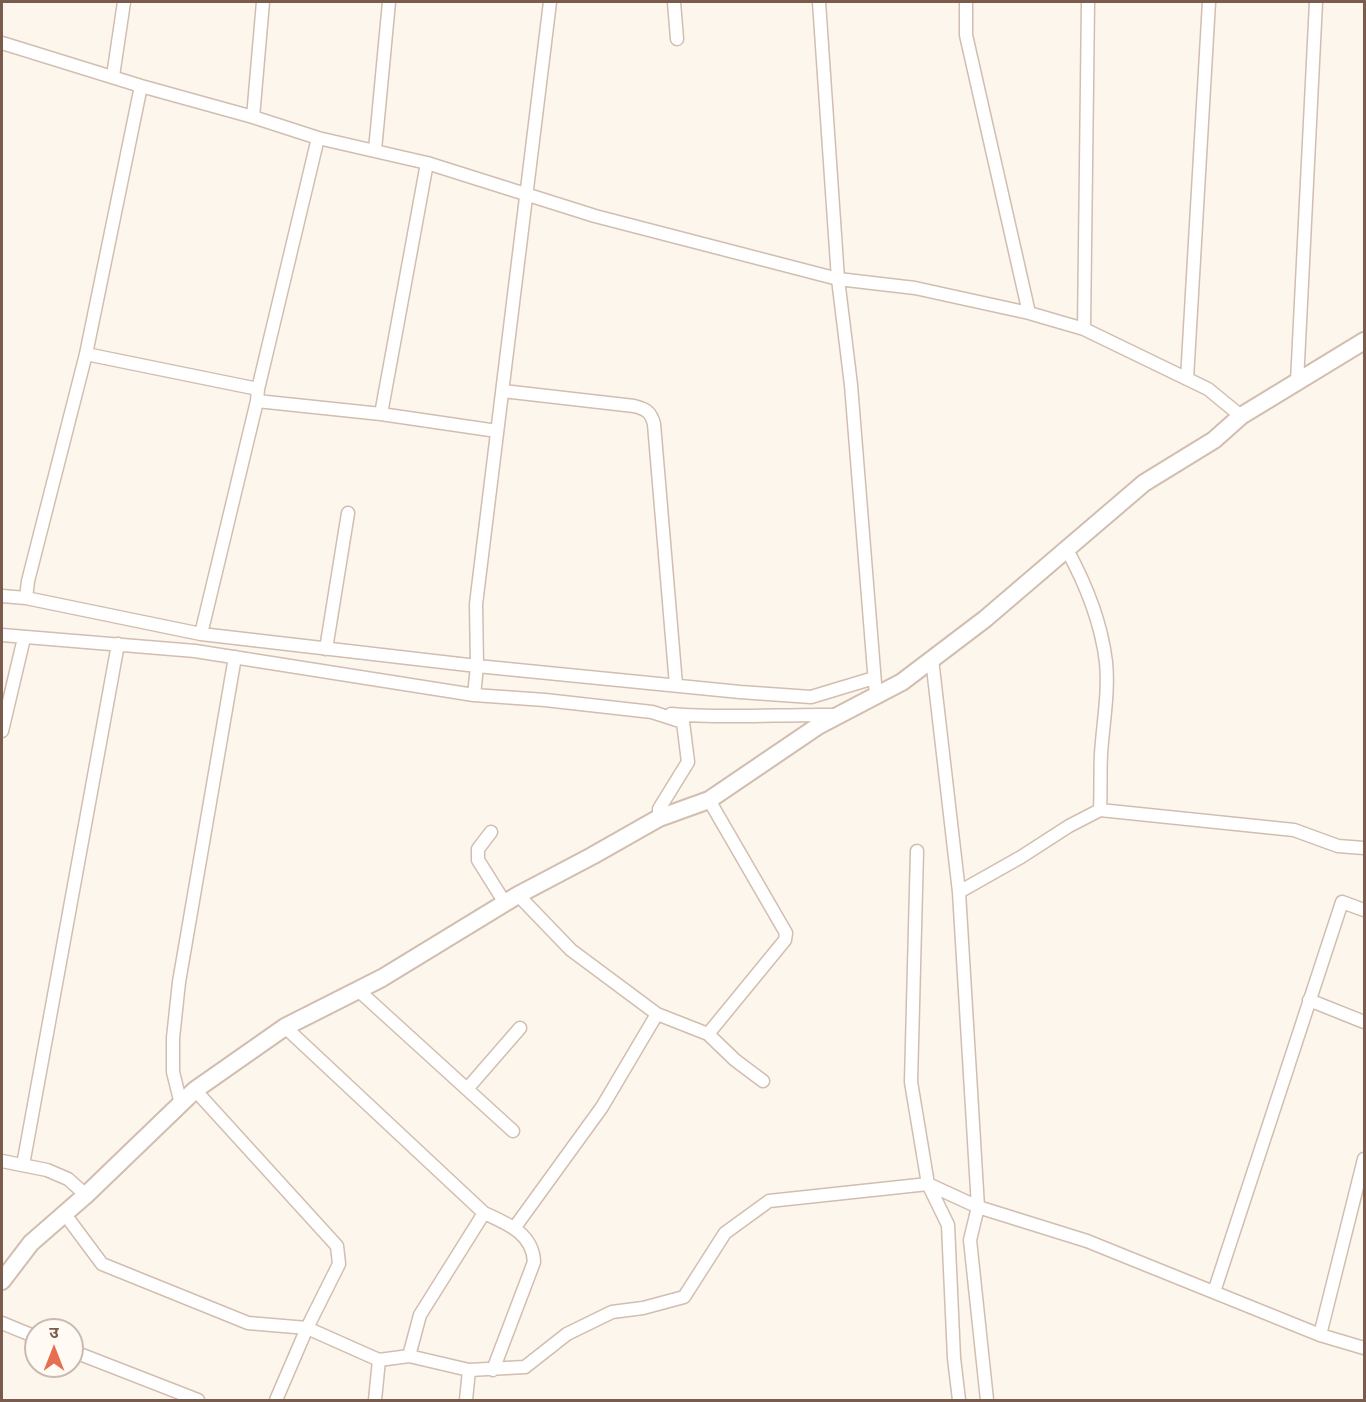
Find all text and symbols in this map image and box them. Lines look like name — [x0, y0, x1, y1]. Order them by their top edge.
north arrow — [24, 1318, 84, 1378]
text: उ — [49, 1321, 59, 1343]

